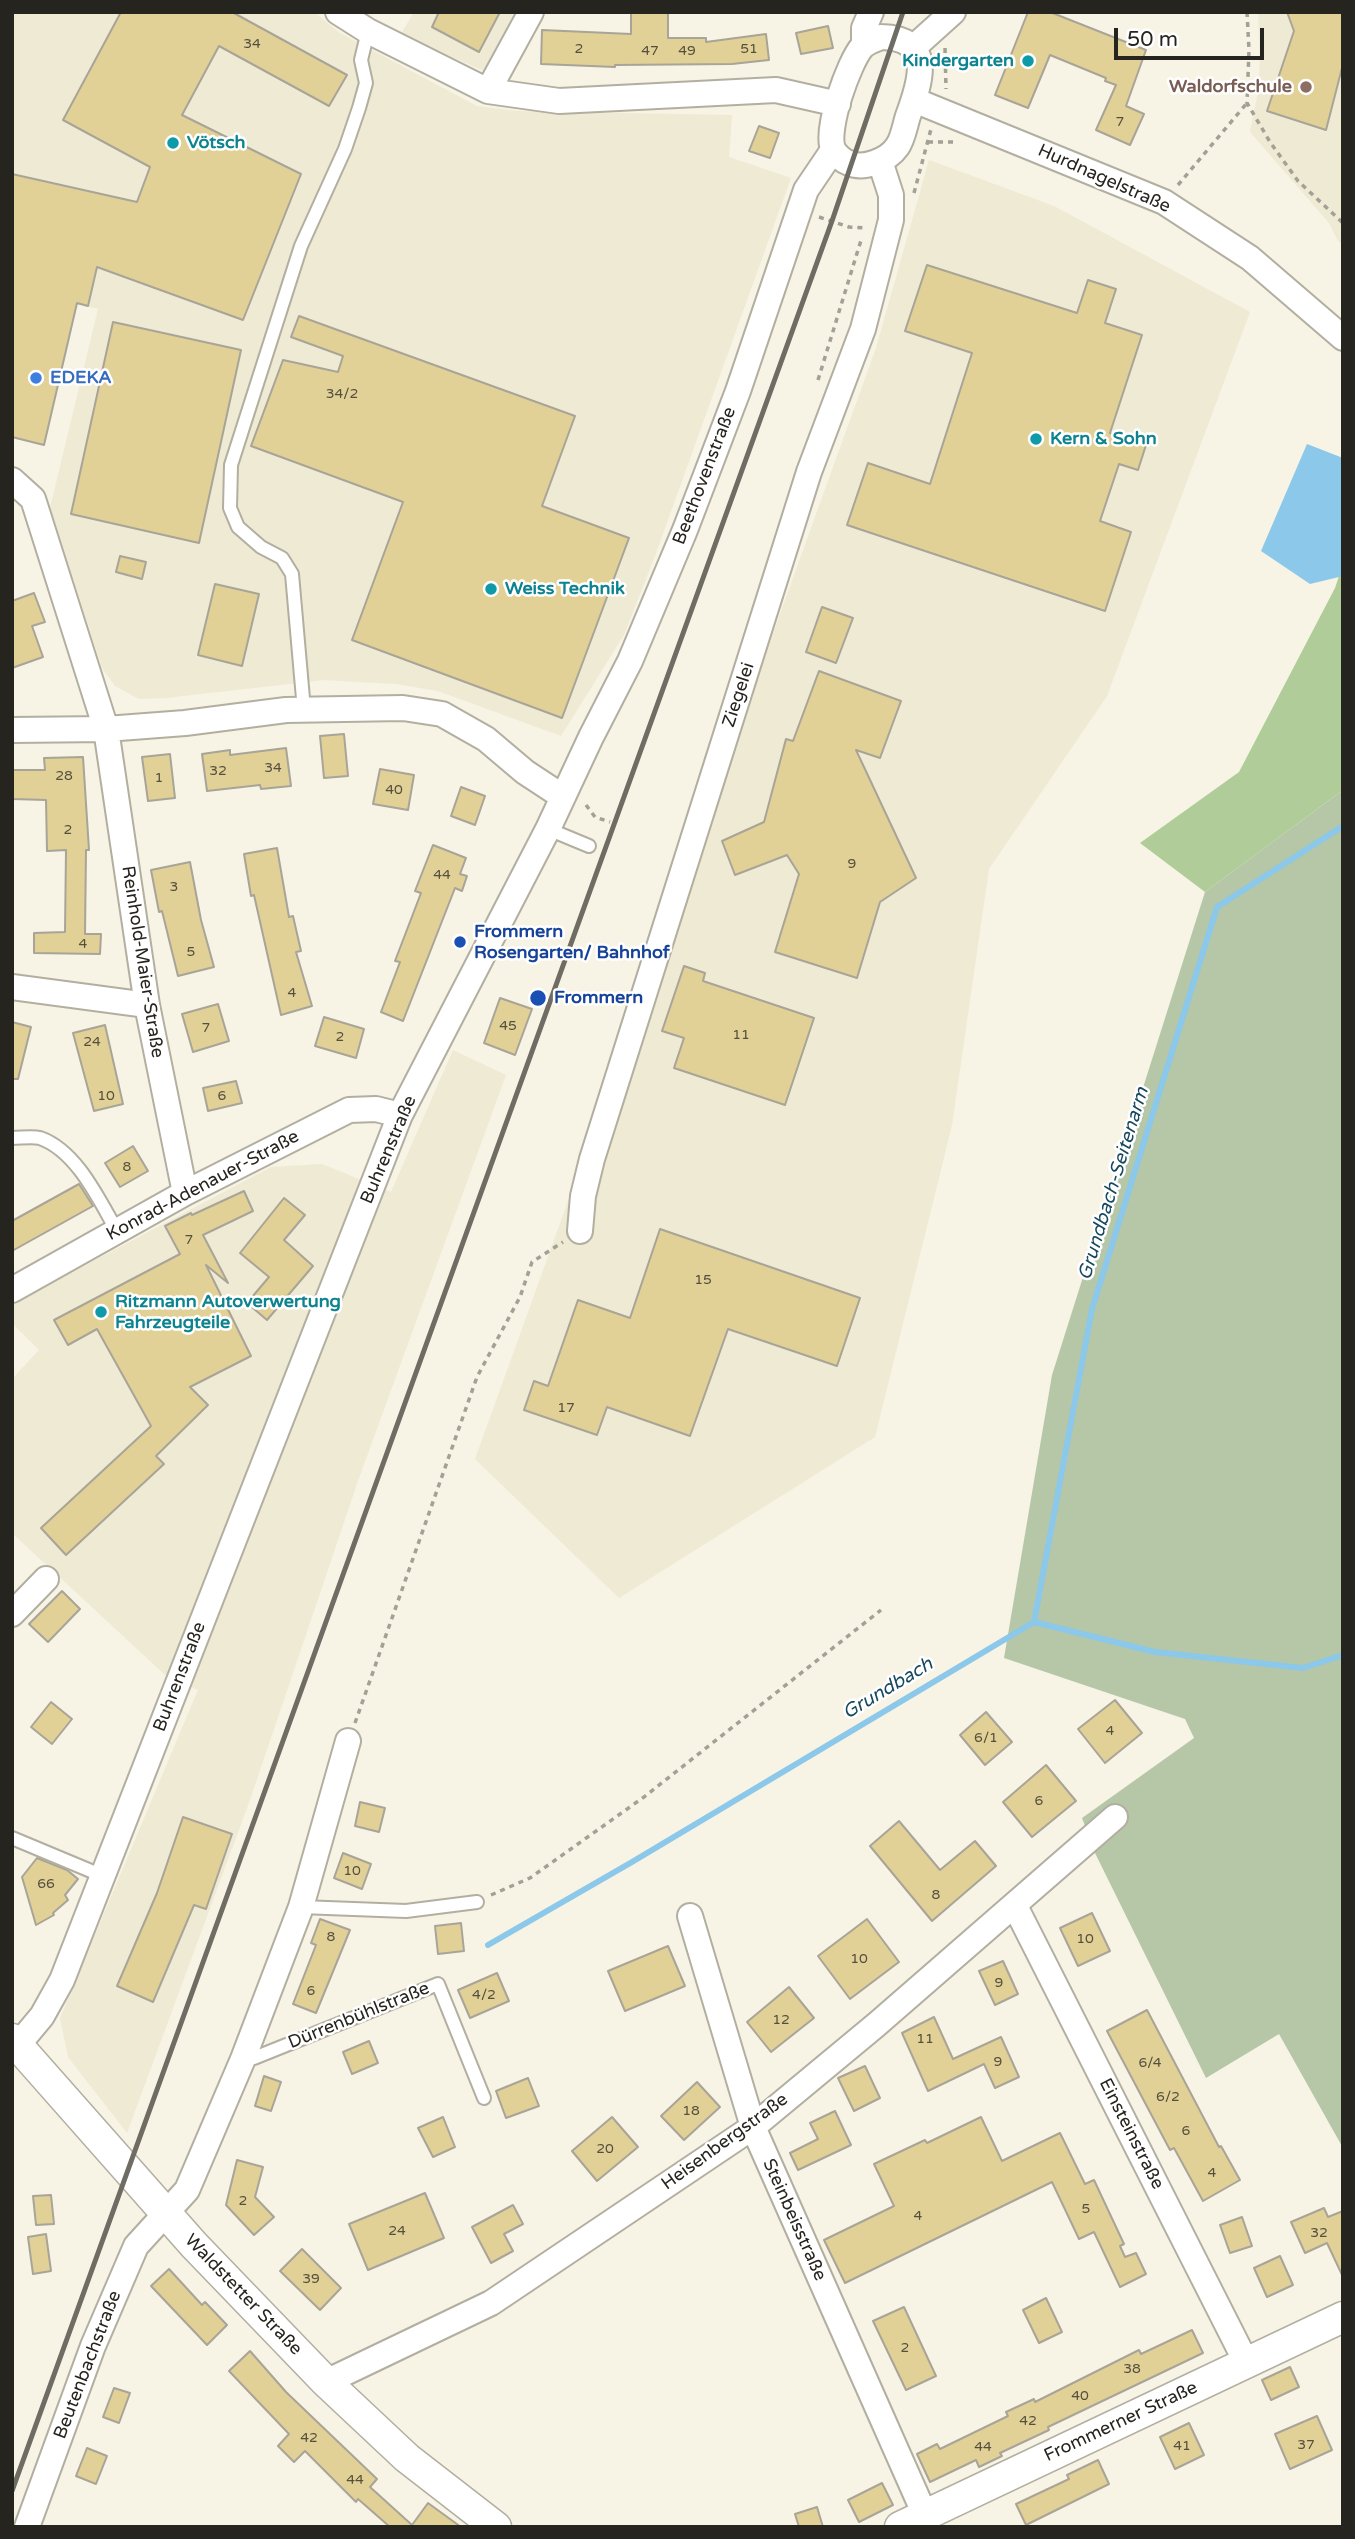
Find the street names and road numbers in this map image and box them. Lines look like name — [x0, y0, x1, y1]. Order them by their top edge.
street label: Hurdnagelstraße — [1034, 140, 1174, 218]
street label: Beethovenstraße — [669, 404, 741, 548]
street label: Ziegelei — [718, 660, 760, 730]
street label: Reinhold-Maier-Straße — [116, 864, 168, 1060]
street label: Buhrenstraße — [356, 1093, 422, 1207]
street label: Konrad-Adenauer-Straße — [103, 1126, 303, 1246]
street label: Buhrenstraße — [149, 1619, 211, 1735]
street label: Dürrenbühlstraße — [285, 1978, 433, 2054]
street label: Einsteinstraße — [1094, 2075, 1168, 2193]
street label: Heisenbergstraße — [658, 2089, 792, 2195]
street label: Steinbeisstraße — [757, 2156, 831, 2284]
street label: Waldstetter Straße — [180, 2230, 306, 2360]
street label: Beutenbachstraße — [50, 2288, 126, 2442]
street label: Frommerner Straße — [1041, 2377, 1201, 2467]

